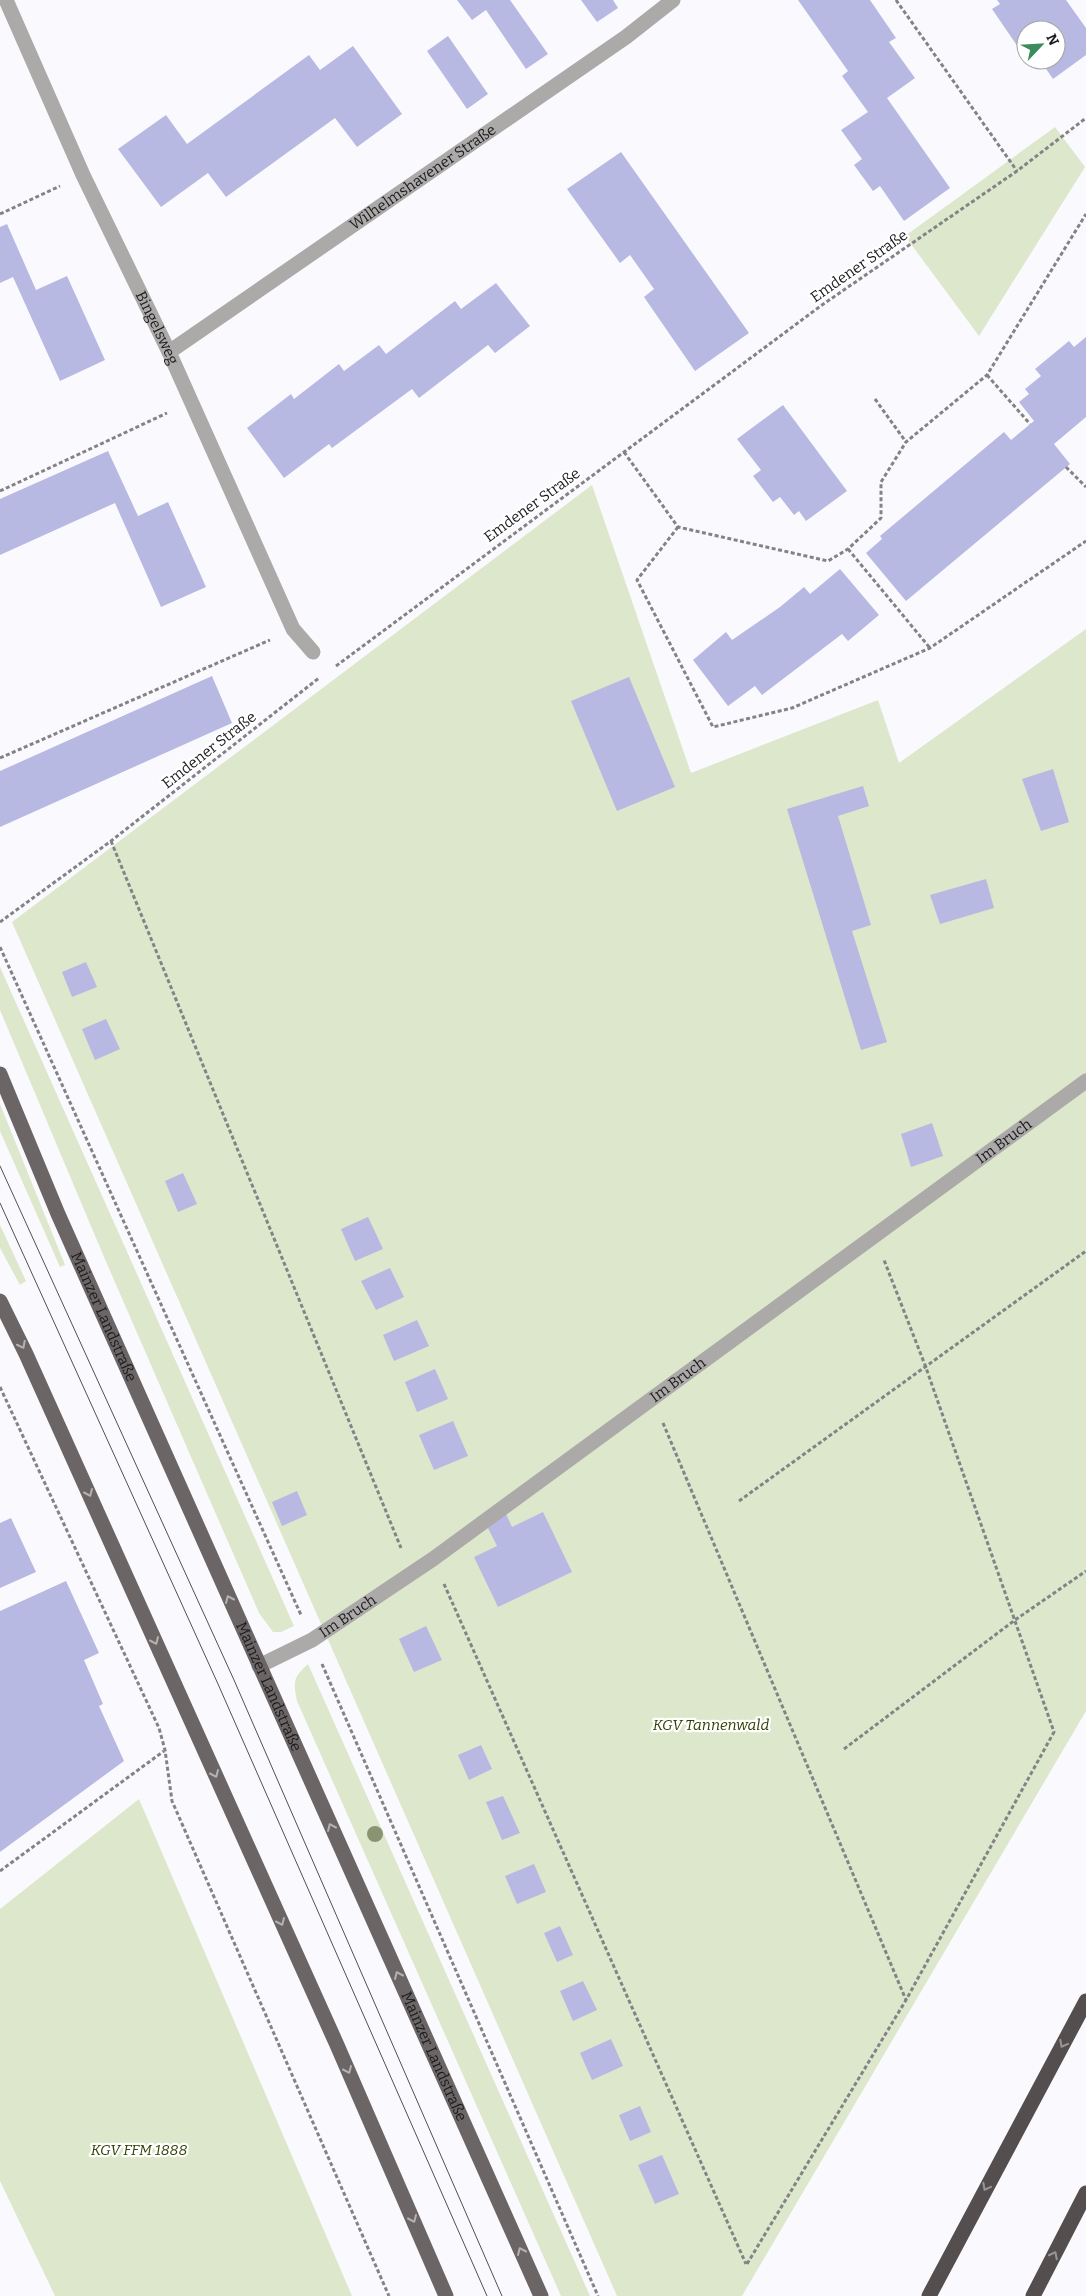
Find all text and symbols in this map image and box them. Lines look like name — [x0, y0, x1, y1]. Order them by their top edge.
north arrow — [1016, 20, 1066, 70]
text: N — [1042, 31, 1062, 48]
street label: Wilhelmshavener Straße — [346, 120, 499, 234]
street label: Emdener Straße — [807, 226, 911, 306]
street label: Bingelsweg — [132, 288, 182, 367]
street label: Emdener Straße — [480, 464, 584, 546]
street label: Emdener Straße — [158, 708, 260, 792]
street label: Im Bruch — [972, 1114, 1036, 1168]
street label: Mainzer Landstraße — [67, 1249, 141, 1384]
one-way arrow — [16, 1340, 26, 1349]
street label: Im Bruch — [646, 1353, 710, 1406]
one-way arrow — [82, 1488, 93, 1497]
street label: Im Bruch — [316, 1590, 380, 1642]
one-way arrow — [225, 1595, 236, 1604]
street label: Mainzer Landstraße — [232, 1619, 306, 1754]
one-way arrow — [149, 1636, 160, 1645]
park label: KGV Tannenwald — [653, 1716, 769, 1734]
one-way arrow — [208, 1769, 219, 1778]
one-way arrow — [327, 1823, 338, 1832]
one-way arrow — [275, 1917, 286, 1926]
one-way arrow — [393, 1971, 404, 1980]
street label: Mainzer Landstraße — [397, 1989, 471, 2124]
one-way arrow — [1059, 2038, 1069, 2047]
one-way arrow — [341, 2065, 352, 2074]
park label: KGV FFM 1888 — [91, 2141, 187, 2159]
one-way arrow — [982, 2182, 992, 2191]
one-way arrow — [406, 2214, 417, 2223]
one-way arrow — [516, 2247, 527, 2256]
one-way arrow — [1048, 2251, 1058, 2260]

